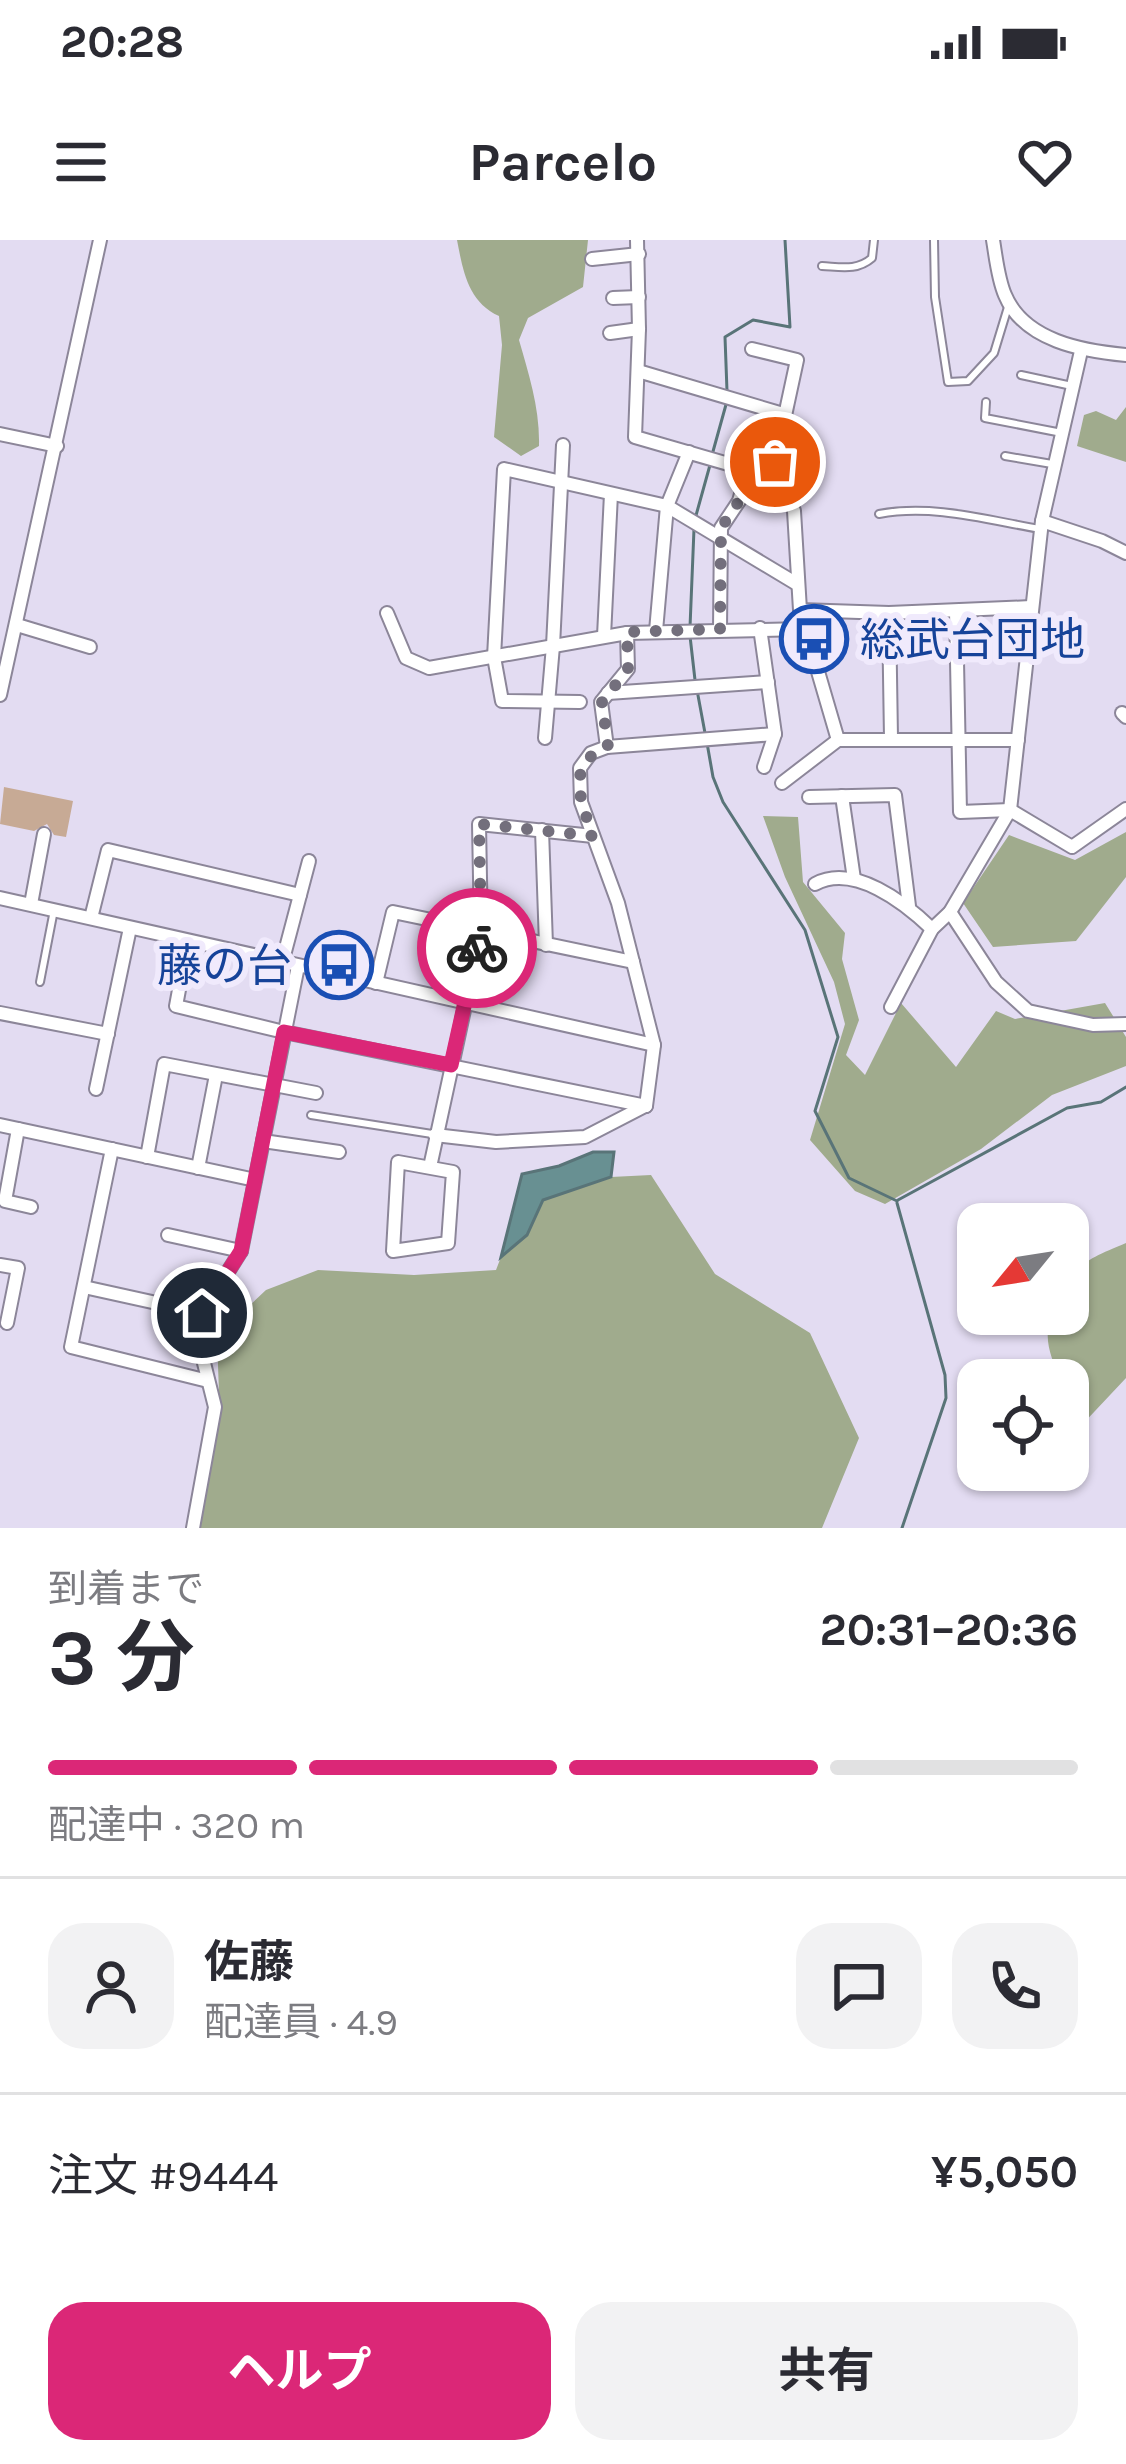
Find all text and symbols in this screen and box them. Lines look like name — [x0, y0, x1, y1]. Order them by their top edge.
text: 20:28 — [60, 16, 184, 68]
icon: menu — [48, 129, 114, 195]
icon: heart — [1012, 129, 1078, 195]
text: Parcelo — [469, 130, 657, 194]
pin — [724, 411, 826, 513]
icon: bag — [742, 429, 808, 495]
bus stop icon: 総武台団地 — [779, 604, 849, 674]
place label: 総武台団地 — [860, 614, 1085, 666]
courier — [417, 888, 537, 1008]
icon: bike — [444, 915, 510, 981]
bus stop icon: 藤の台 — [304, 930, 374, 1000]
place label: 藤の台 — [157, 940, 292, 992]
north arrow — [957, 1203, 1089, 1335]
map controls — [957, 1203, 1089, 1491]
pin — [151, 1262, 253, 1364]
icon: home — [169, 1280, 235, 1346]
button: locate — [957, 1359, 1089, 1491]
text: 到着まで — [48, 1566, 204, 1612]
text: 20:31–20:36 — [819, 1604, 1078, 1656]
text: 3 分 — [48, 1612, 194, 1704]
text: 配達中 · 320 m — [48, 1802, 305, 1848]
button: person — [48, 1923, 174, 2049]
button: chat — [796, 1923, 922, 2049]
button: phone — [952, 1923, 1078, 2049]
text: 佐藤 — [204, 1936, 294, 1988]
text: 配達員 · 4.9 — [204, 1999, 398, 2045]
text: ¥5,050 — [931, 2146, 1078, 2198]
text: 注文 #9444 — [48, 2150, 278, 2202]
button: ヘルプ — [48, 2302, 551, 2440]
button: 共有 — [575, 2302, 1078, 2440]

